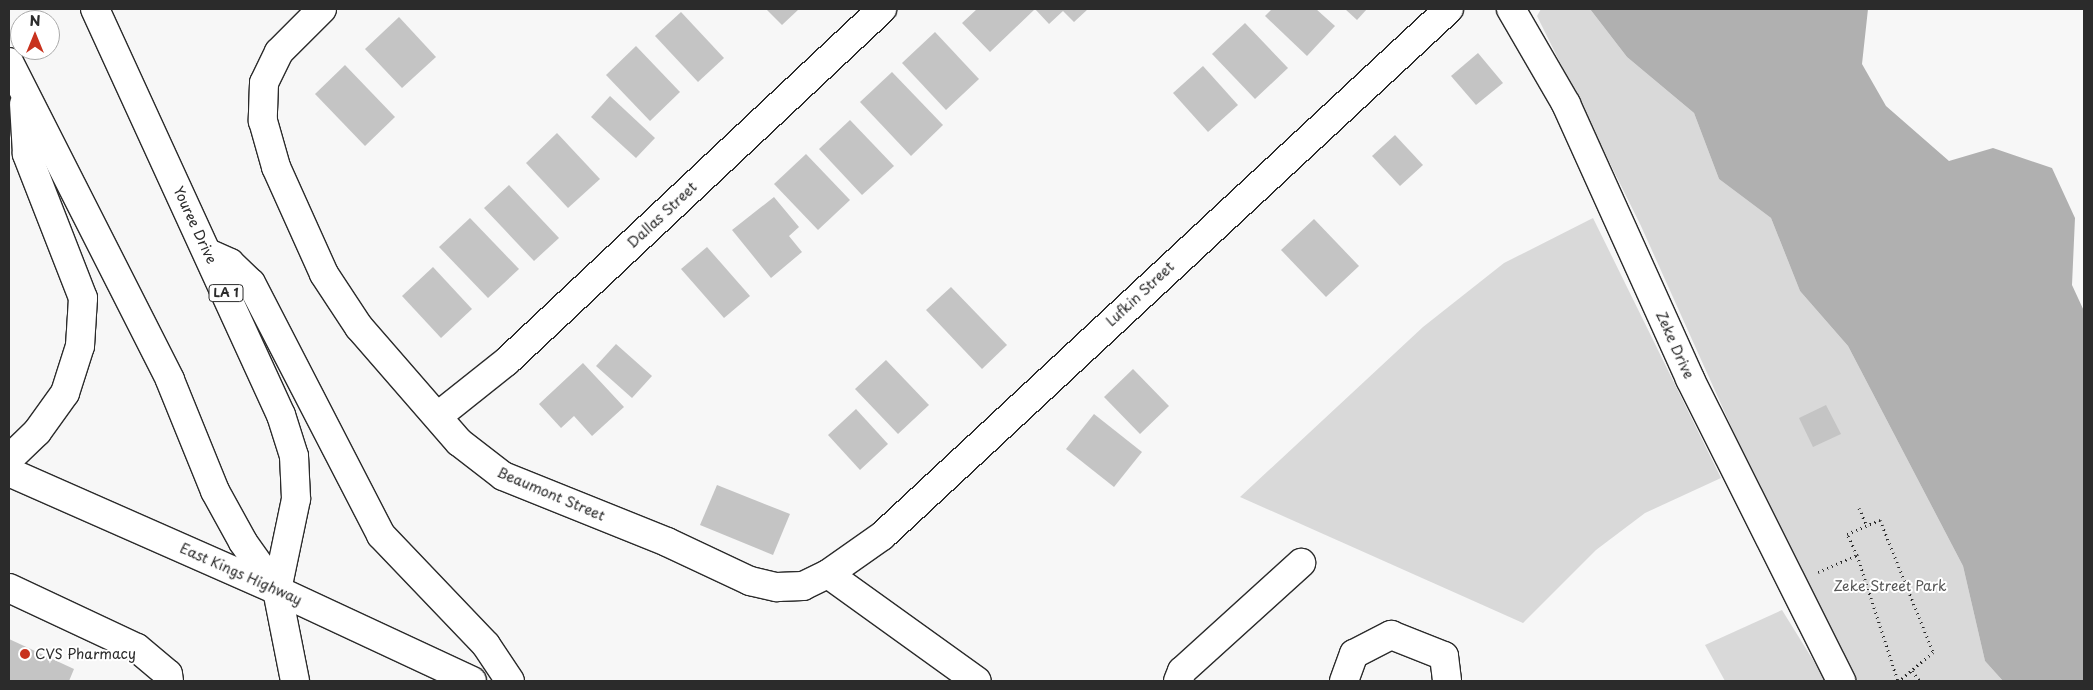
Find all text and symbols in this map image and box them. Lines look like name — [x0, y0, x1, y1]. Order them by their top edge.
north arrow — [10, 10, 60, 60]
text: N — [29, 10, 41, 31]
street label: Dallas Street — [623, 178, 701, 252]
street label: Youree Drive — [169, 183, 221, 267]
street label: Lufkin Street — [1102, 258, 1178, 330]
road number: LA 1 — [207, 284, 245, 302]
street label: Zeke Drive — [1653, 309, 1697, 381]
street label: Beaumont Street — [494, 464, 608, 524]
street label: East Kings Highway — [177, 539, 305, 609]
park label: Zeke Street Park — [1833, 578, 1947, 594]
place label: CVS Pharmacy — [35, 646, 138, 662]
marker: CVS Pharmacy — [19, 648, 31, 660]

